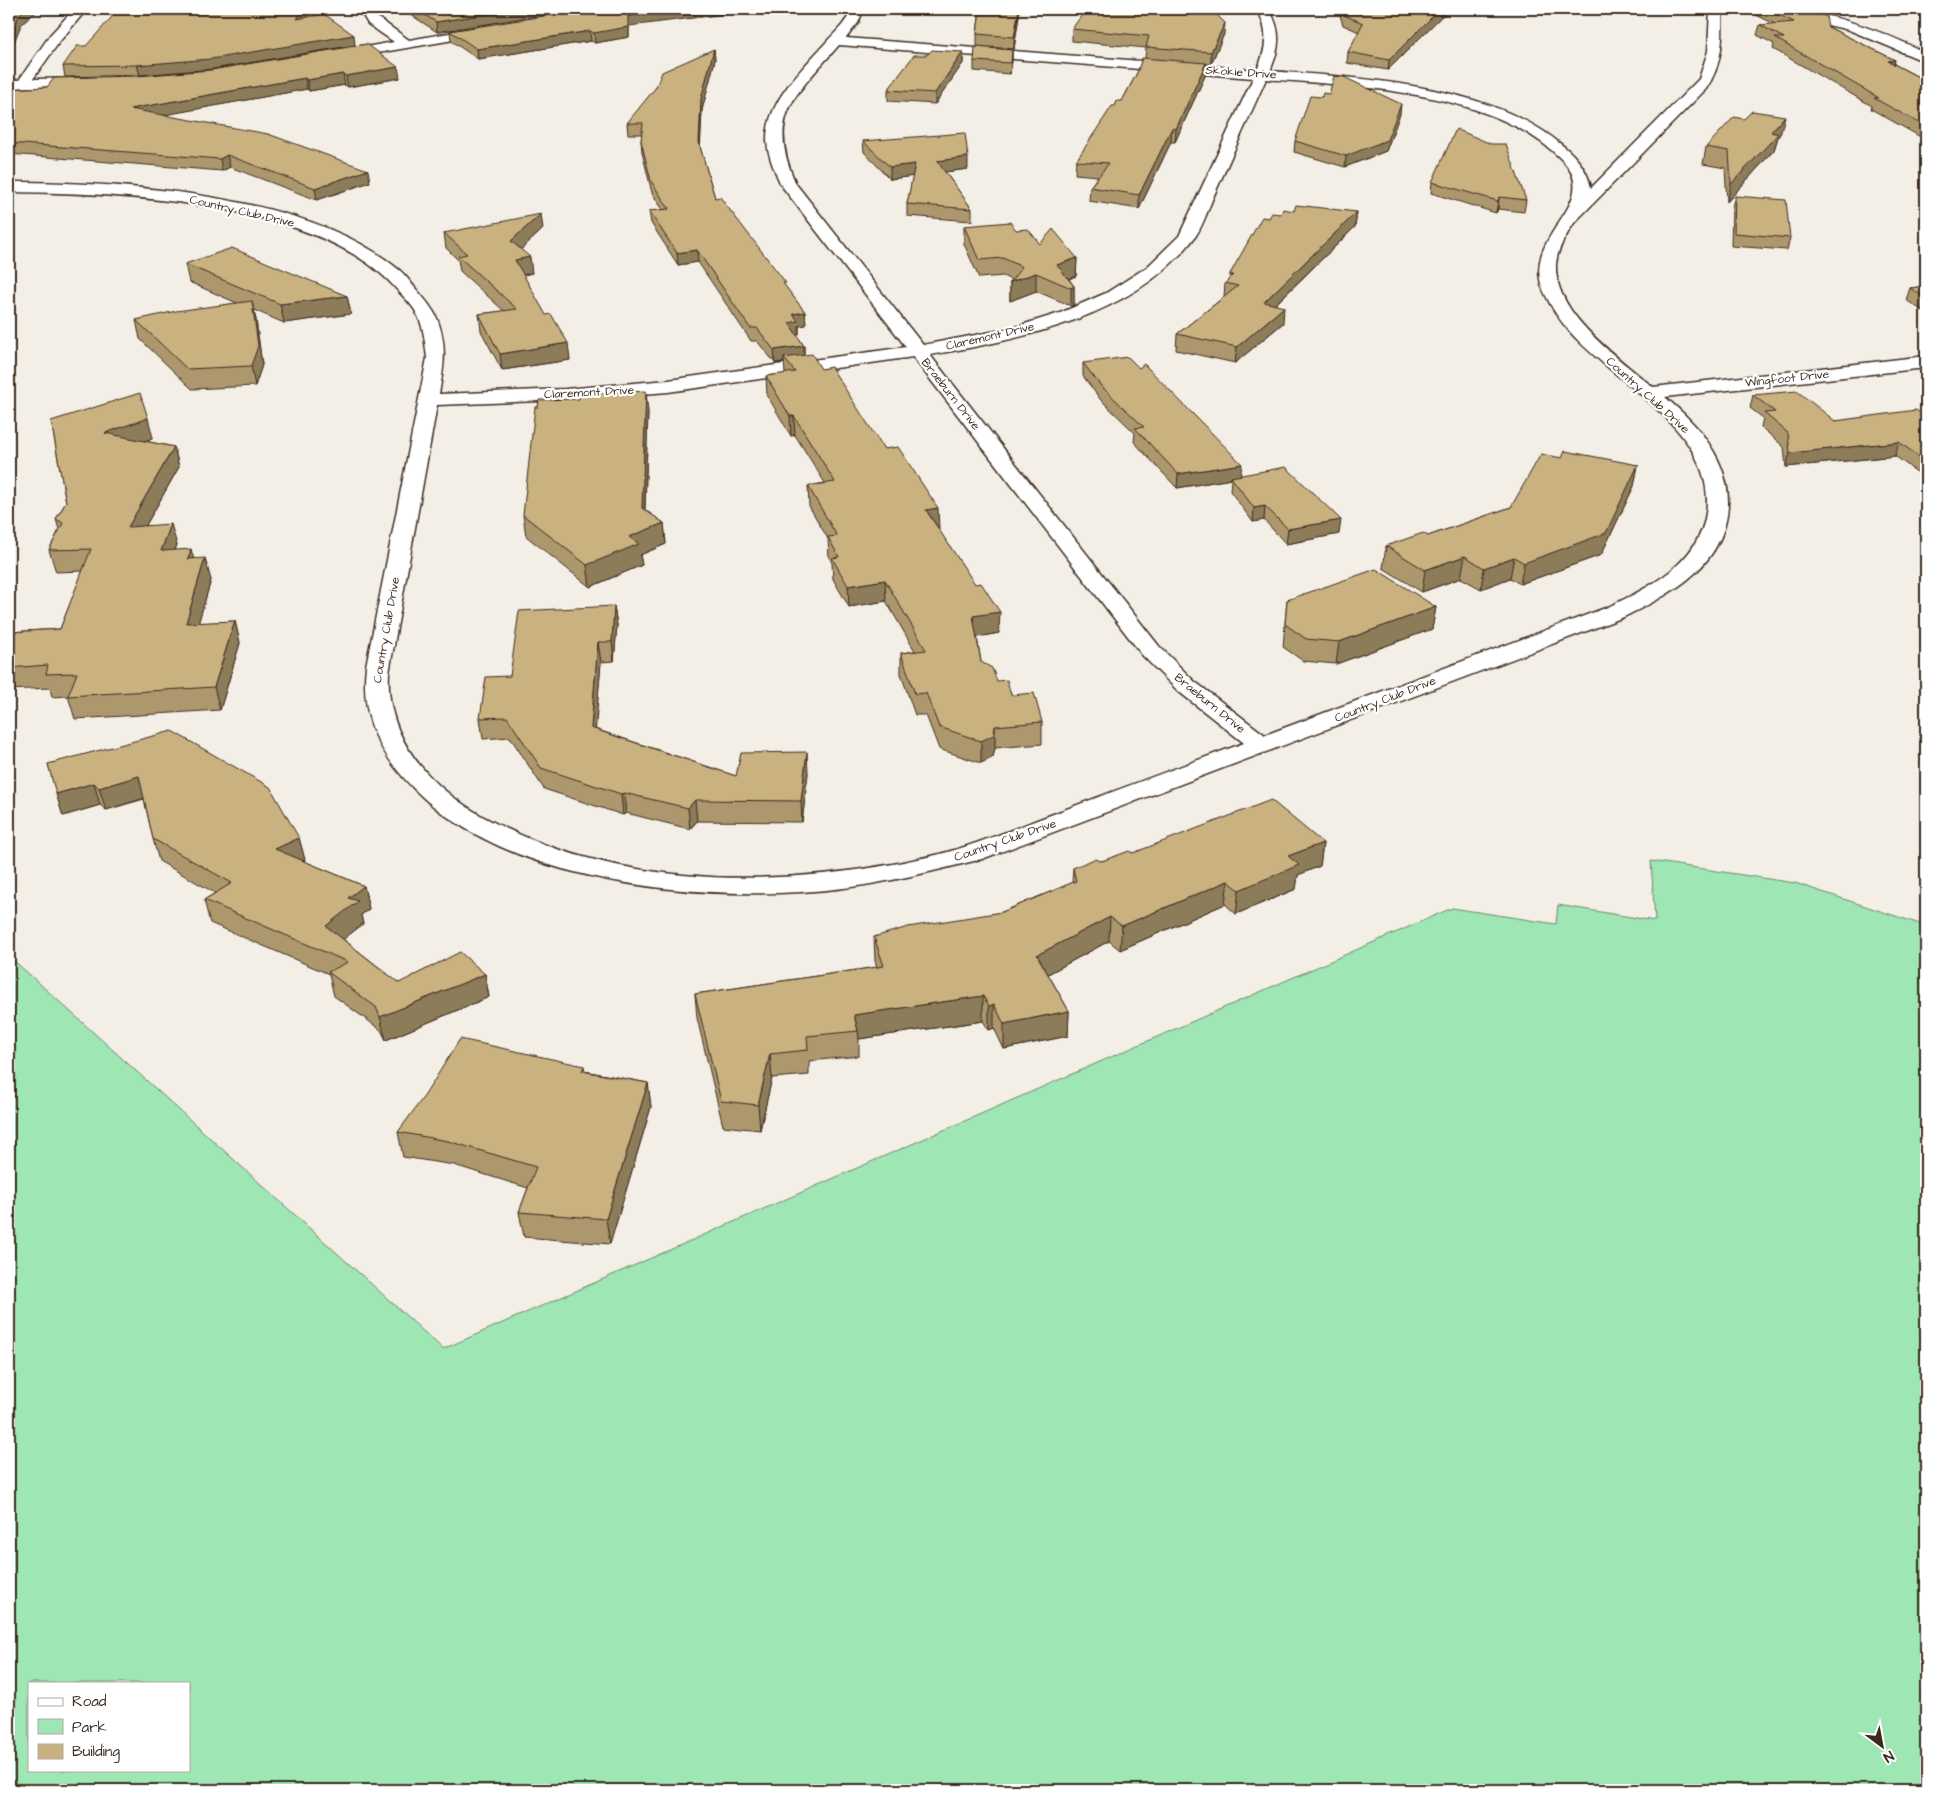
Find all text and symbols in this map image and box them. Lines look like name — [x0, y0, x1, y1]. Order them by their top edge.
street label: Skokie Drive — [1205, 62, 1278, 83]
street label: Country Club Drive — [188, 191, 296, 233]
street label: Claremont Drive — [944, 318, 1037, 355]
street label: Country Club Drive — [1601, 353, 1694, 439]
street label: Braeburn Drive — [917, 355, 984, 434]
street label: Wingfoot Drive — [1744, 366, 1831, 392]
street label: Claremont Drive — [544, 382, 635, 403]
street label: Country Club Drive — [369, 575, 405, 685]
street label: Braeburn Drive — [1171, 669, 1249, 738]
street label: Country Club Drive — [1332, 672, 1439, 728]
street label: Country Club Drive — [952, 815, 1059, 867]
legend — [28, 1682, 190, 1772]
text: Road — [72, 1691, 107, 1712]
text: Park — [72, 1717, 107, 1738]
north arrow — [1858, 1722, 1908, 1772]
text: Building — [72, 1741, 120, 1763]
text: N — [1879, 1745, 1897, 1767]

